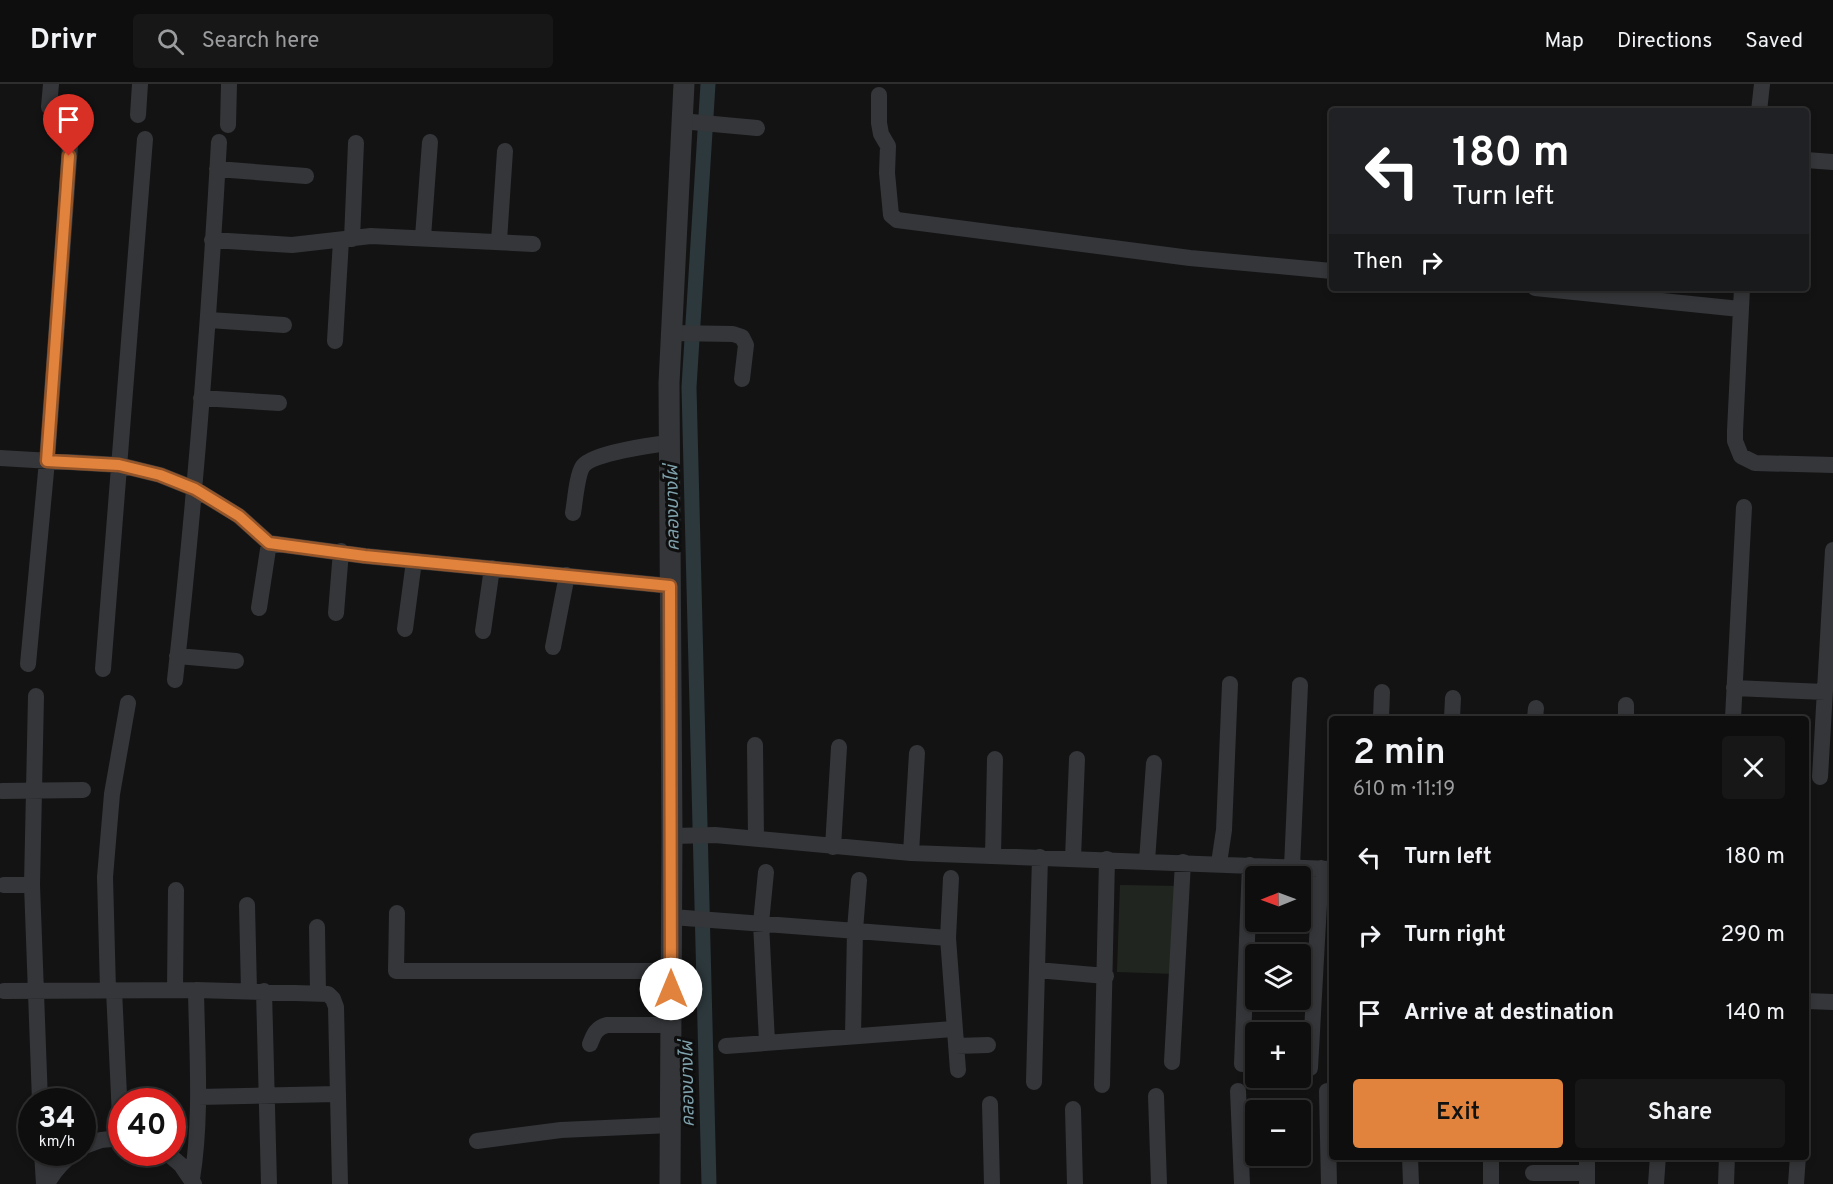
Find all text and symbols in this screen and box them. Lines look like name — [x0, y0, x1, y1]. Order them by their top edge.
search box — [133, 14, 553, 68]
text: Drivr — [30, 23, 97, 59]
icon: search — [154, 25, 187, 58]
text: Search here — [202, 28, 319, 55]
text: Map — [1544, 28, 1584, 55]
text: Directions — [1617, 28, 1712, 55]
text: Saved — [1745, 28, 1803, 55]
pin — [43, 94, 94, 156]
icon: arrive — [52, 103, 85, 136]
text: 180 m — [1452, 128, 1569, 181]
icon: left — [1353, 132, 1431, 210]
text: Turn left — [1452, 180, 1554, 214]
icon: right — [1415, 246, 1448, 279]
text: Then — [1353, 249, 1403, 276]
water label: คลองบางไผ่ — [661, 462, 686, 551]
text: 2 min — [1353, 731, 1446, 777]
button: close — [1722, 736, 1785, 799]
text: 610 m · 11:19 — [1353, 777, 1455, 803]
icon: left — [1353, 841, 1386, 874]
text: Turn left — [1404, 844, 1492, 871]
text: 180 m — [1726, 844, 1785, 871]
north arrow — [1245, 866, 1311, 932]
map controls — [1245, 866, 1311, 1166]
icon: right — [1353, 919, 1386, 952]
text: Turn right — [1404, 922, 1506, 949]
text: 290 m — [1721, 922, 1785, 949]
button: layers — [1245, 944, 1311, 1010]
position arrow — [639, 957, 703, 1021]
icon: arrive — [1353, 997, 1386, 1030]
text: Arrive at destination — [1404, 1000, 1614, 1027]
text: 140 m — [1726, 1000, 1785, 1027]
button: + — [1245, 1022, 1311, 1088]
water label: คลองบางไผ่ — [676, 1038, 701, 1127]
button: Exit — [1353, 1079, 1563, 1148]
button: Share — [1575, 1079, 1785, 1148]
speed limit sign: 40 — [108, 1088, 186, 1166]
button: − — [1245, 1100, 1311, 1166]
text: 34 — [38, 1101, 76, 1138]
text: km/h — [39, 1133, 75, 1152]

